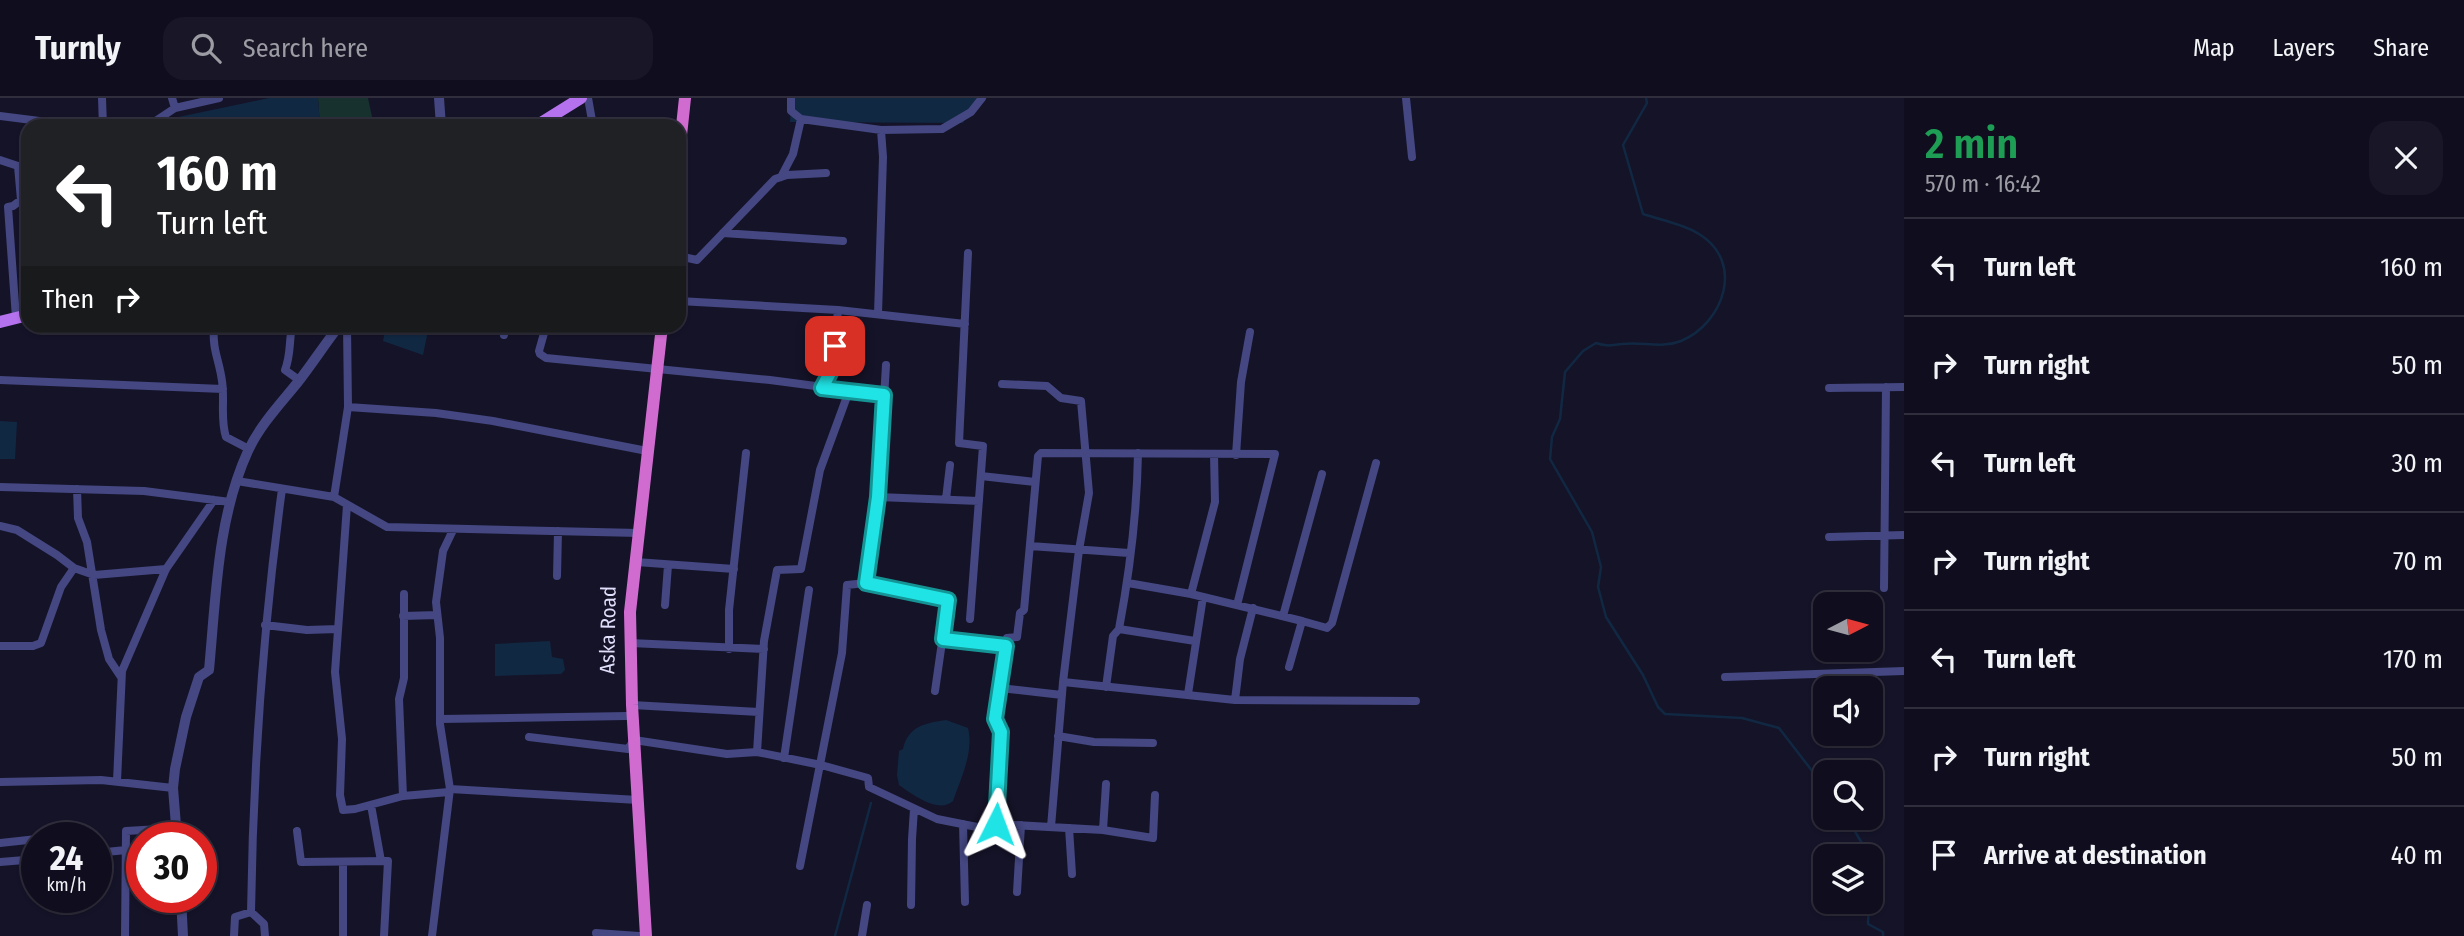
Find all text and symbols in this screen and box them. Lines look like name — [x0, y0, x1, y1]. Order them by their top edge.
search box — [163, 17, 653, 80]
text: Turnly — [35, 28, 121, 68]
icon: search — [187, 29, 225, 67]
text: Search here — [243, 33, 368, 64]
text: Map — [2193, 34, 2235, 62]
text: Layers — [2273, 34, 2335, 62]
text: Share — [2373, 34, 2429, 62]
text: 2 min — [1925, 119, 2018, 169]
button: close — [2369, 121, 2443, 195]
text: 160 m — [157, 144, 278, 203]
icon: left — [42, 147, 133, 238]
text: 570 m · 16:42 — [1925, 170, 2041, 198]
text: Turn left — [157, 204, 267, 242]
icon: left — [1925, 248, 1963, 286]
text: Turn left — [1984, 252, 2076, 283]
text: 160 m — [2380, 252, 2443, 283]
icon: right — [108, 280, 146, 318]
text: Then — [42, 284, 94, 315]
pin — [805, 316, 865, 376]
icon: arrive — [816, 327, 854, 365]
icon: right — [1925, 346, 1963, 384]
text: Turn right — [1984, 350, 2090, 381]
text: 50 m — [2391, 350, 2443, 381]
icon: left — [1925, 444, 1963, 482]
text: Turn left — [1984, 448, 2076, 479]
text: 30 m — [2392, 448, 2443, 479]
icon: right — [1925, 542, 1963, 580]
text: Turn right — [1984, 546, 2090, 577]
text: 70 m — [2393, 546, 2443, 577]
street label: Aska Road — [594, 586, 622, 674]
north arrow — [1813, 592, 1883, 662]
map controls — [1813, 592, 1883, 914]
icon: left — [1925, 640, 1963, 678]
text: Turn left — [1984, 644, 2076, 675]
text: 170 m — [2383, 644, 2443, 675]
button: sound — [1813, 676, 1883, 746]
icon: right — [1925, 738, 1963, 776]
text: Turn right — [1984, 742, 2090, 773]
text: 50 m — [2391, 742, 2443, 773]
button: search — [1813, 760, 1883, 830]
position arrow — [959, 787, 1033, 861]
speed limit sign: 30 — [126, 822, 217, 913]
icon: arrive — [1925, 836, 1963, 874]
text: 24 — [50, 837, 83, 879]
text: Arrive at destination — [1984, 840, 2207, 871]
text: 40 m — [2391, 840, 2443, 871]
button: layers — [1813, 844, 1883, 914]
text: km/h — [46, 874, 87, 896]

